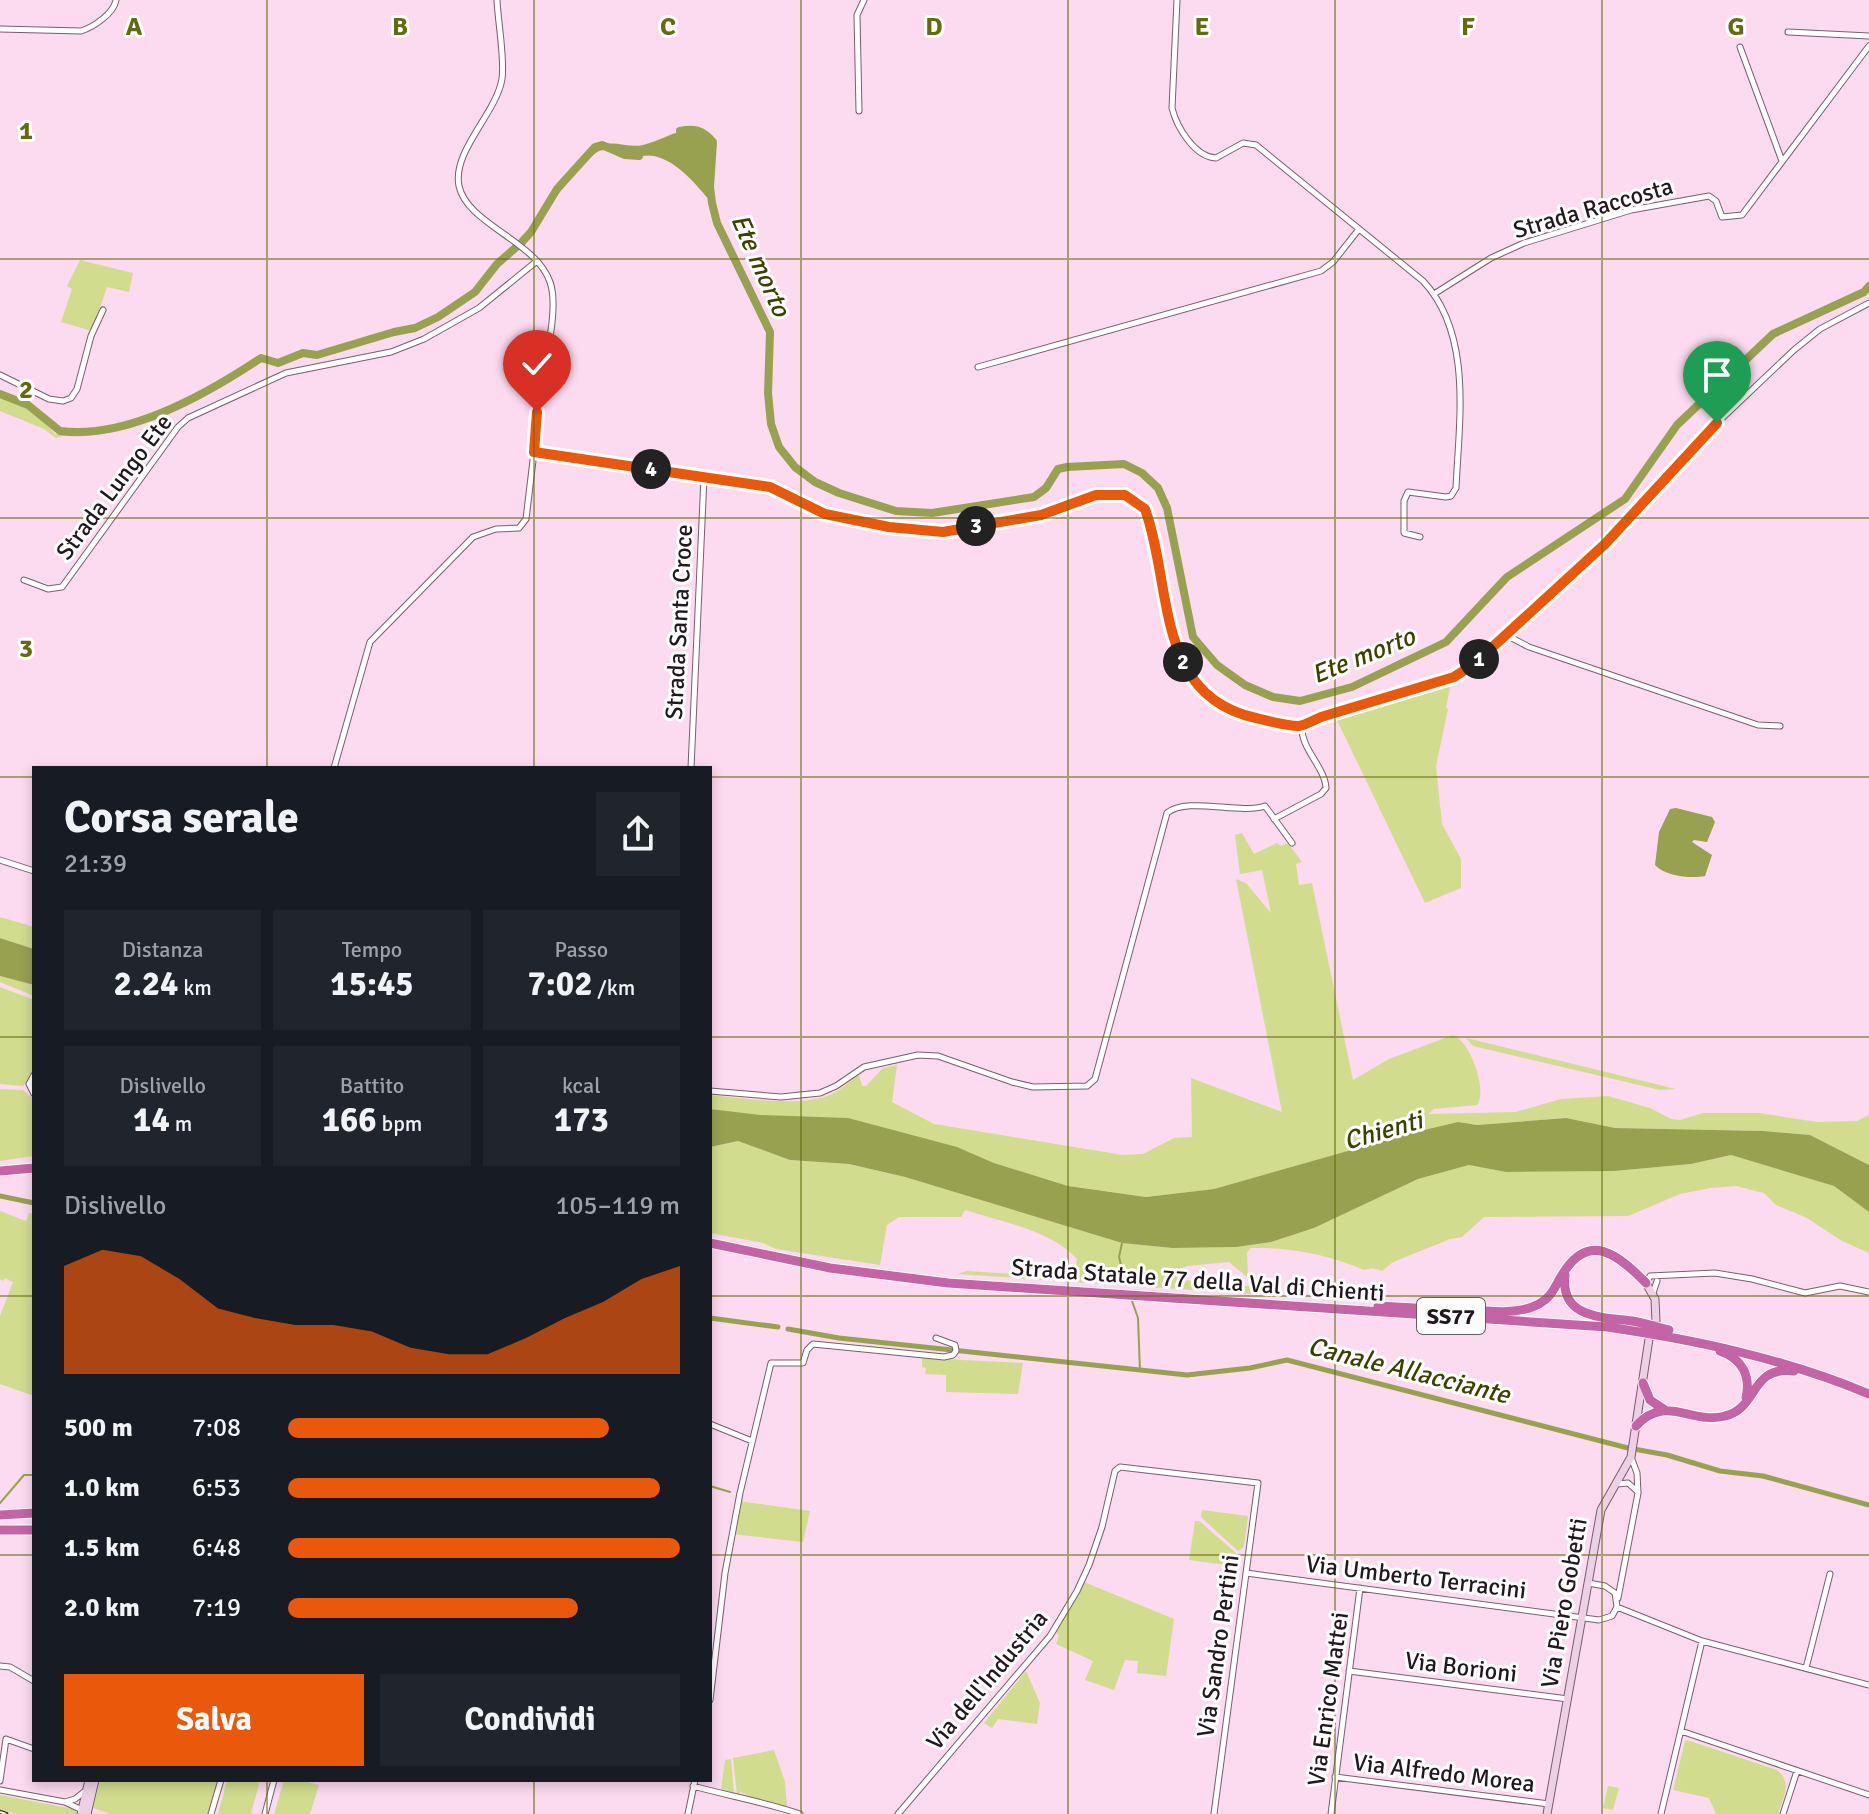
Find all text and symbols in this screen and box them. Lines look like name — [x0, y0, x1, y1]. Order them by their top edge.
text: A — [126, 11, 143, 43]
text: B — [392, 11, 408, 43]
text: C — [660, 11, 676, 43]
text: D — [925, 11, 943, 43]
text: E — [1195, 11, 1209, 43]
text: F — [1461, 11, 1475, 43]
text: G — [1727, 11, 1745, 43]
text: 1 — [19, 115, 33, 147]
street label: Strada Raccosta — [1510, 171, 1676, 245]
water label: Ete morto — [723, 209, 797, 323]
pin — [503, 330, 571, 412]
pin — [1683, 341, 1751, 423]
icon: check — [515, 342, 559, 386]
icon: arrive — [1695, 353, 1739, 397]
text: 2 — [19, 374, 33, 406]
street label: Strada Lungo Ete — [49, 408, 179, 566]
pin: 4 — [631, 449, 671, 489]
text: 4 — [645, 455, 657, 482]
pin: 3 — [956, 506, 996, 546]
text: 3 — [970, 512, 982, 539]
street label: Strada Santa Croce — [659, 524, 699, 720]
water label: Ete morto — [1307, 620, 1421, 691]
text: 3 — [19, 633, 33, 665]
pin: 1 — [1459, 639, 1499, 679]
pin: 2 — [1163, 642, 1203, 682]
text: 1 — [1473, 645, 1485, 672]
text: 2 — [1177, 648, 1189, 675]
text: Corsa serale — [64, 791, 299, 845]
button: share — [596, 792, 680, 876]
text: 21:39 — [64, 848, 127, 880]
text: Distanza — [122, 936, 204, 963]
text: Tempo — [342, 936, 402, 963]
text: Passo — [554, 936, 608, 963]
text: 2.24 — [114, 963, 178, 1005]
text: 15:45 — [330, 963, 414, 1005]
text: 7:02 — [527, 963, 593, 1005]
text: km — [178, 974, 212, 1001]
text: /km — [593, 974, 635, 1001]
text: Dislivello — [119, 1072, 206, 1099]
text: Battito — [340, 1072, 404, 1099]
text: kcal — [562, 1072, 601, 1099]
text: 14 — [133, 1099, 170, 1141]
text: 166 — [322, 1099, 377, 1141]
text: 173 — [554, 1099, 609, 1141]
water label: Chienti — [1340, 1104, 1429, 1157]
text: m — [170, 1110, 192, 1137]
text: bpm — [377, 1110, 422, 1137]
text: Dislivello — [64, 1190, 166, 1222]
text: 105–119 m — [556, 1190, 680, 1222]
street label: Strada Statale 77 della Val di Chienti — [1010, 1252, 1386, 1308]
road number: SS77 — [1417, 1298, 1485, 1334]
water label: Canale Allacciante — [1305, 1330, 1515, 1412]
text: 500 m — [64, 1412, 133, 1444]
text: 7:08 — [192, 1412, 241, 1444]
text: 1.0 km — [64, 1472, 140, 1504]
text: 6:53 — [192, 1472, 241, 1504]
street label: Via Piero Gobetti — [1534, 1516, 1594, 1690]
text: 1.5 km — [64, 1532, 140, 1564]
text: 6:48 — [192, 1532, 241, 1564]
street label: Via Umberto Terracini — [1304, 1549, 1528, 1605]
street label: Via Sandro Pertini — [1190, 1553, 1246, 1739]
text: 2.0 km — [64, 1592, 140, 1624]
text: 7:19 — [192, 1592, 241, 1624]
street label: Via dell'Industria — [920, 1604, 1054, 1756]
street label: Via Enrico Mattei — [1301, 1610, 1355, 1788]
street label: Via Borioni — [1403, 1645, 1519, 1689]
button: Salva — [64, 1674, 364, 1766]
button: Condividi — [380, 1674, 680, 1766]
street label: Via Alfredo Morea — [1351, 1747, 1537, 1799]

